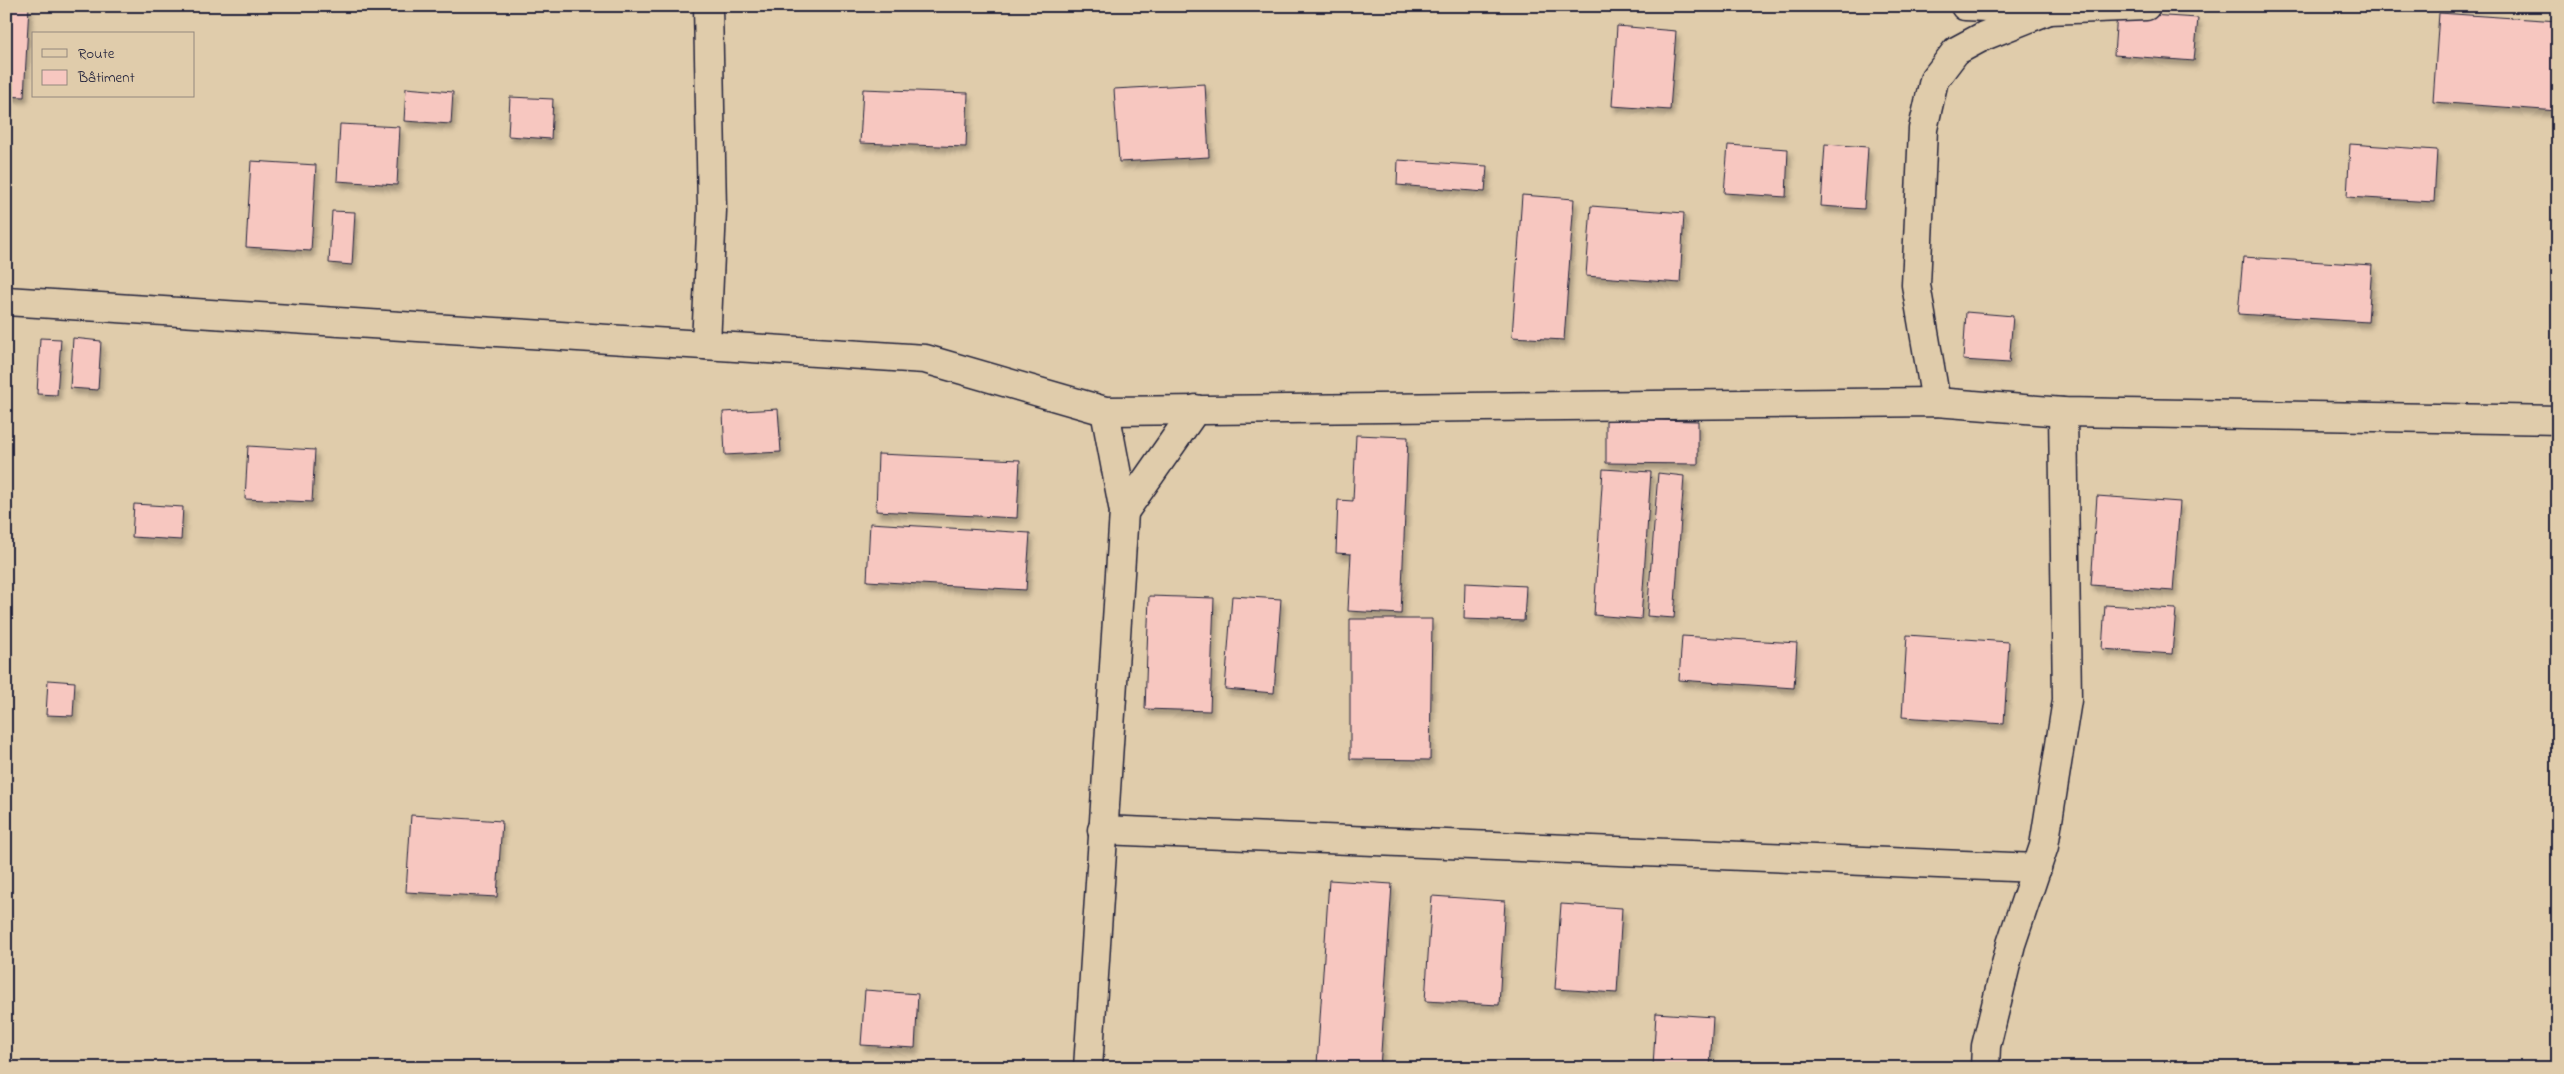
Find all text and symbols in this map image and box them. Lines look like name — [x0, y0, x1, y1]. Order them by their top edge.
legend — [32, 32, 195, 98]
text: Route — [78, 43, 115, 65]
text: Bâtiment — [77, 67, 135, 89]

